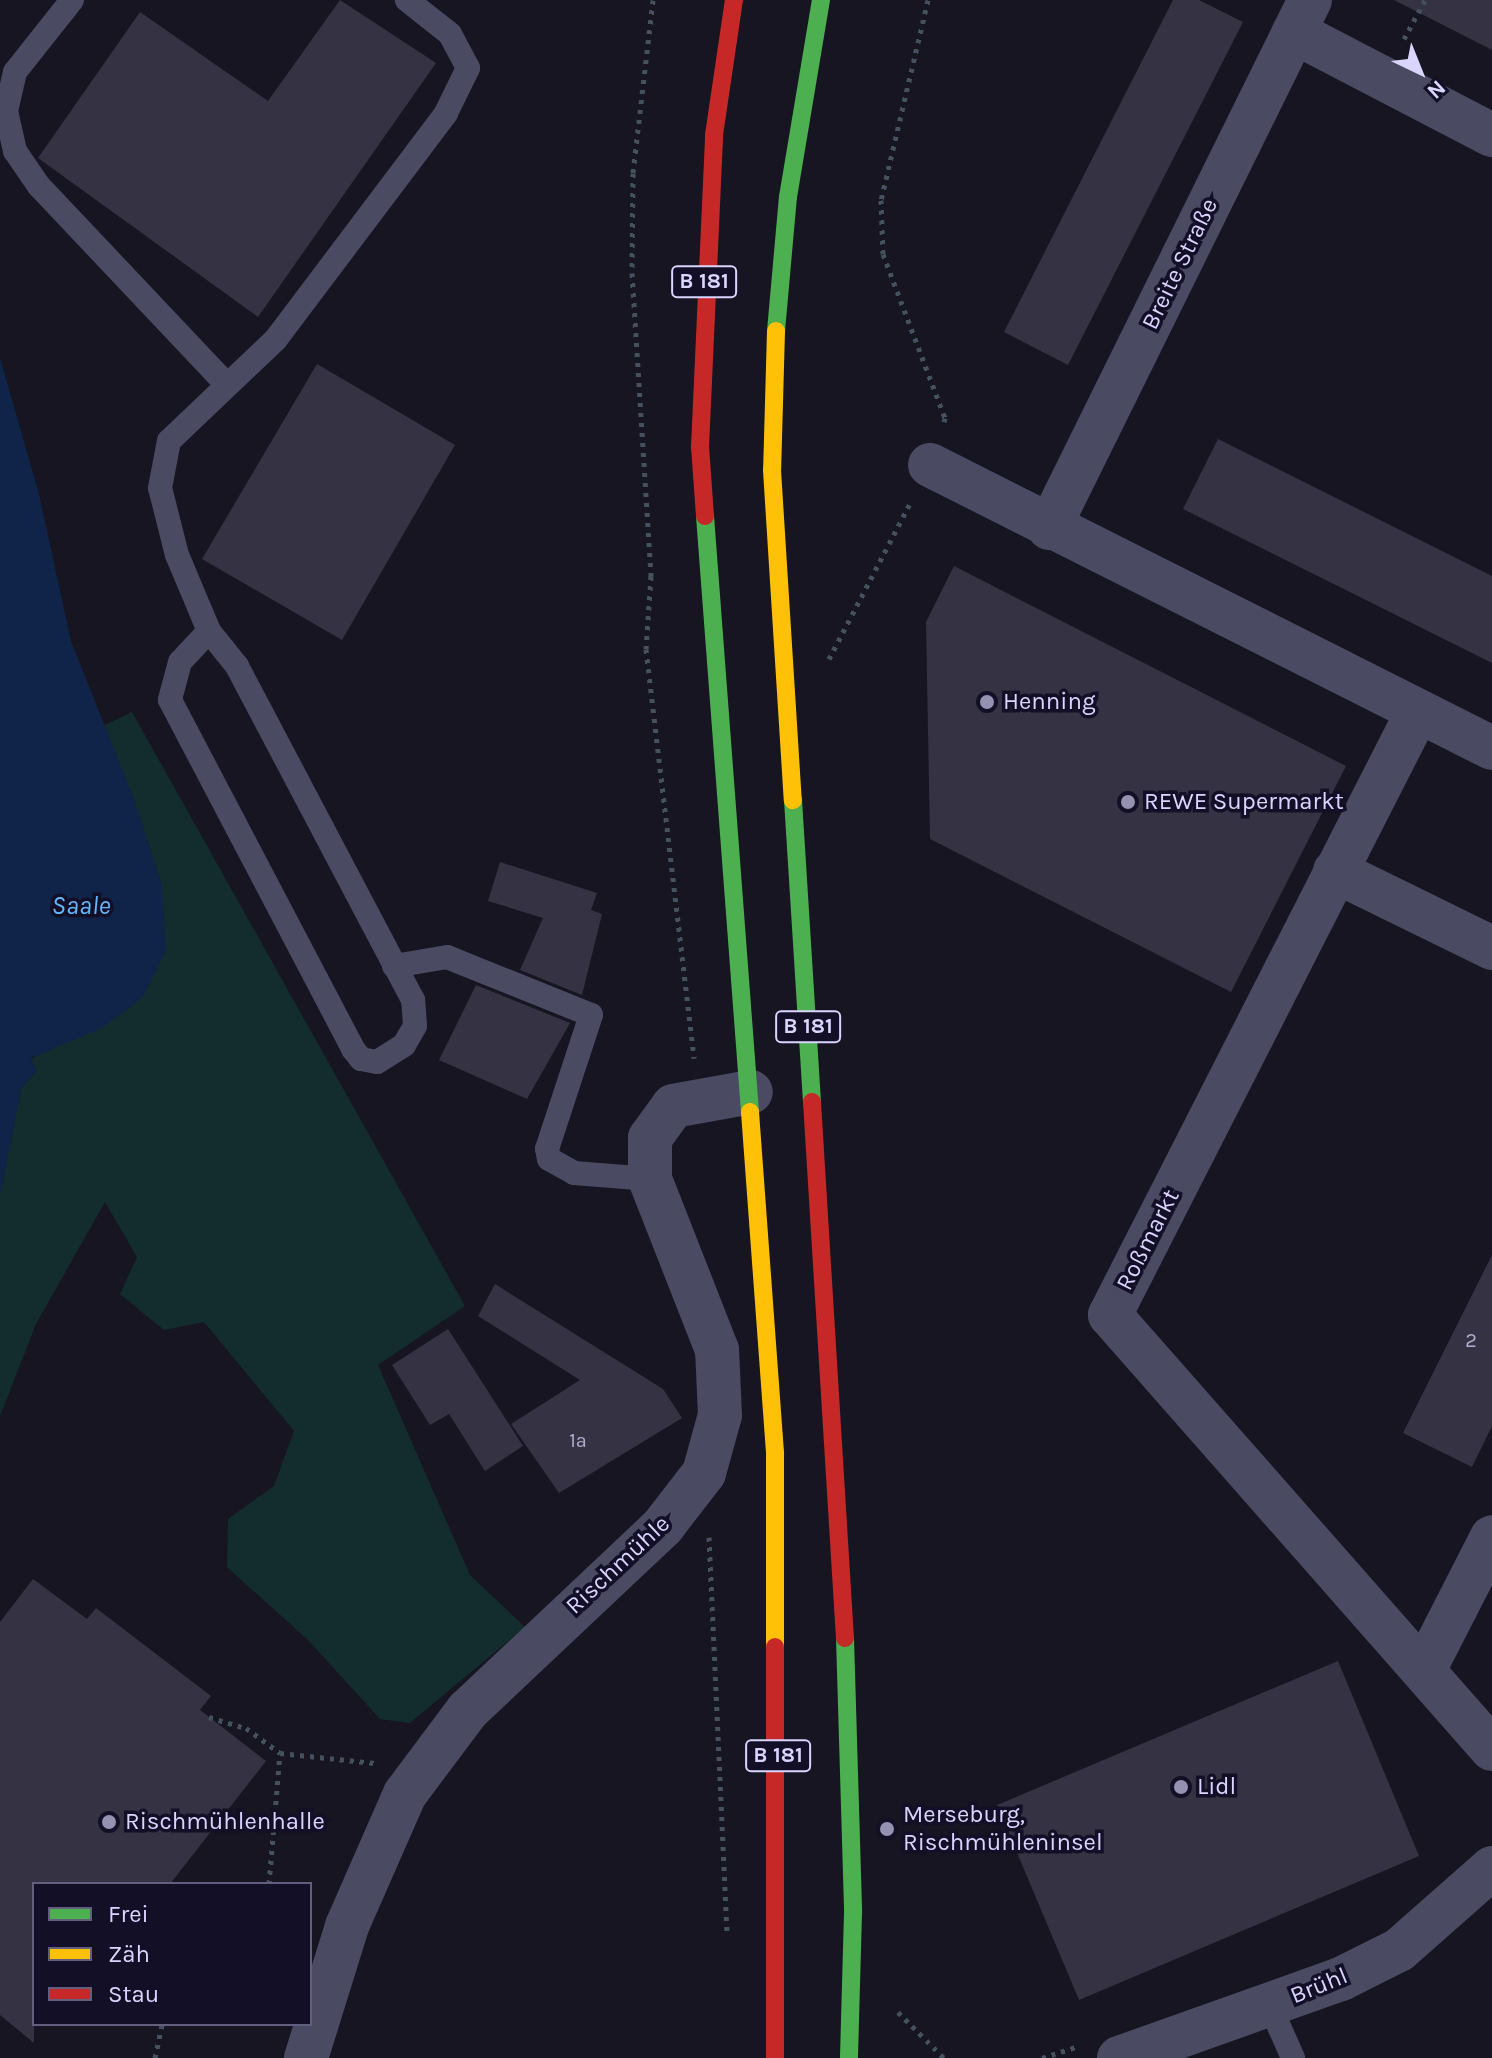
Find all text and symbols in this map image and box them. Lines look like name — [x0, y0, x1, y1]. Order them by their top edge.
north arrow — [1380, 32, 1460, 112]
text: N — [1422, 75, 1451, 104]
street label: Breite Straße — [1136, 194, 1224, 334]
road number: B 181 — [670, 264, 738, 300]
place label: Henning — [1003, 688, 1096, 716]
marker: Henning — [978, 693, 996, 711]
place label: REWE Supermarkt — [1144, 788, 1344, 816]
marker: REWE Supermarkt — [1119, 793, 1137, 811]
water label: Saale — [52, 890, 110, 922]
road number: B 181 — [774, 1009, 842, 1045]
street label: Roßmarkt — [1110, 1185, 1186, 1295]
house number: 2 — [1465, 1328, 1477, 1352]
house number: 1a — [569, 1428, 587, 1452]
street label: Rischmühle — [560, 1510, 676, 1620]
road number: B 181 — [744, 1738, 812, 1774]
place label: Lidl — [1197, 1773, 1236, 1801]
marker: Lidl — [1172, 1778, 1190, 1796]
place label: Merseburg, Rischmühleninsel — [903, 1801, 1103, 1857]
place label: Rischmühlenhalle — [125, 1808, 325, 1836]
marker: Rischmühlenhalle — [100, 1813, 118, 1831]
marker: Merseburg, Rischmühleninsel — [878, 1820, 896, 1838]
legend — [32, 1882, 312, 2026]
text: Frei — [108, 1900, 149, 1928]
text: Zäh — [108, 1940, 150, 1968]
street label: Brühl — [1286, 1962, 1352, 2010]
text: Stau — [108, 1980, 159, 2008]

